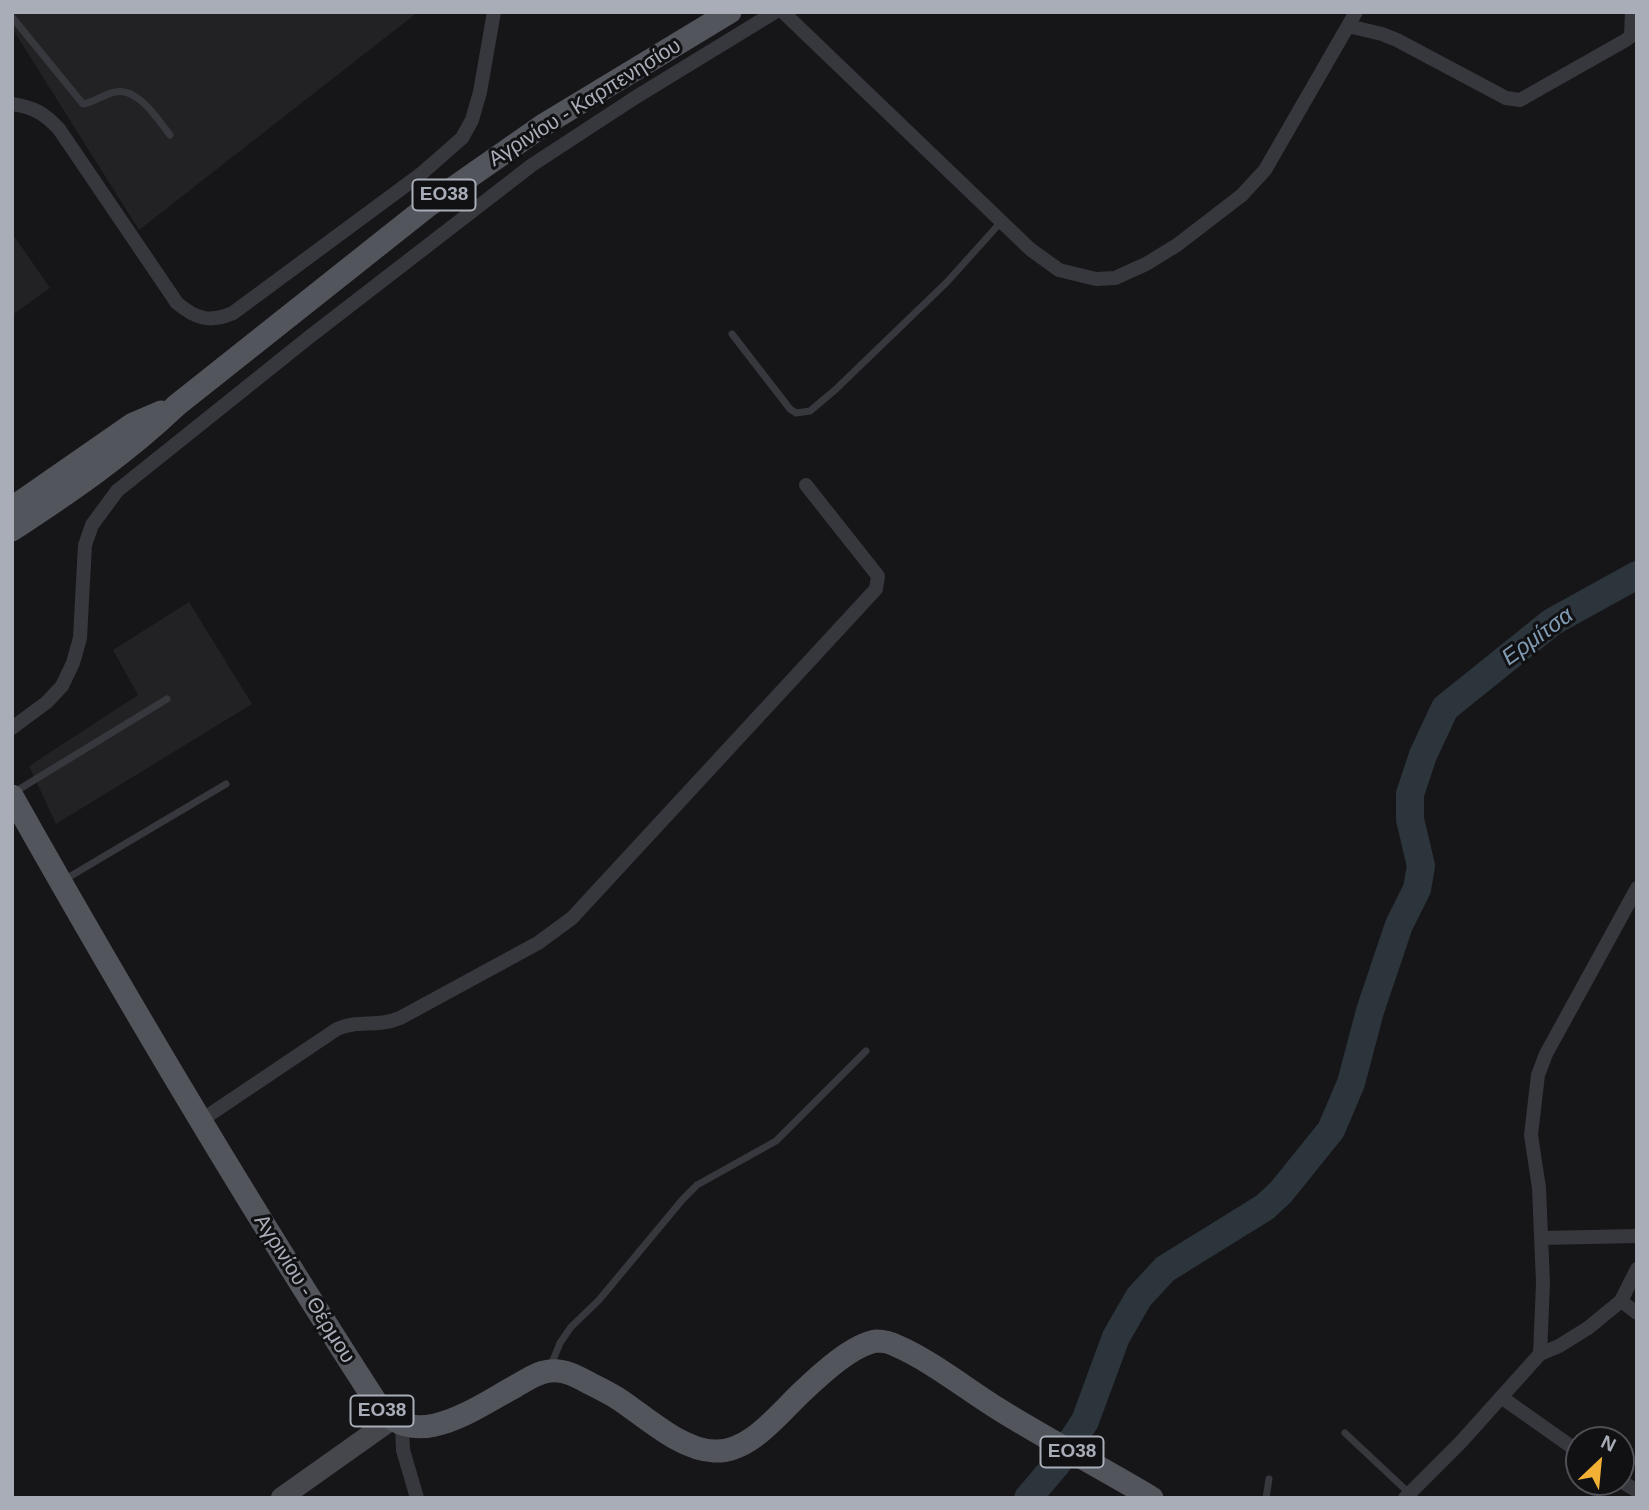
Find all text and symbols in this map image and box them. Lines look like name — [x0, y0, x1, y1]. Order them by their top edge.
street label: Αγρινίου - Καρπενησίου — [484, 33, 686, 173]
road number: ΕΟ38 — [412, 180, 476, 210]
water label: Ερμίτσα — [1497, 602, 1579, 672]
street label: Αγρινίου - Θέρμου — [248, 1210, 360, 1368]
road number: ΕΟ38 — [350, 1396, 414, 1427]
north arrow — [1565, 1426, 1635, 1496]
text: N — [1598, 1431, 1619, 1456]
road number: ΕΟ38 — [1040, 1436, 1104, 1468]

